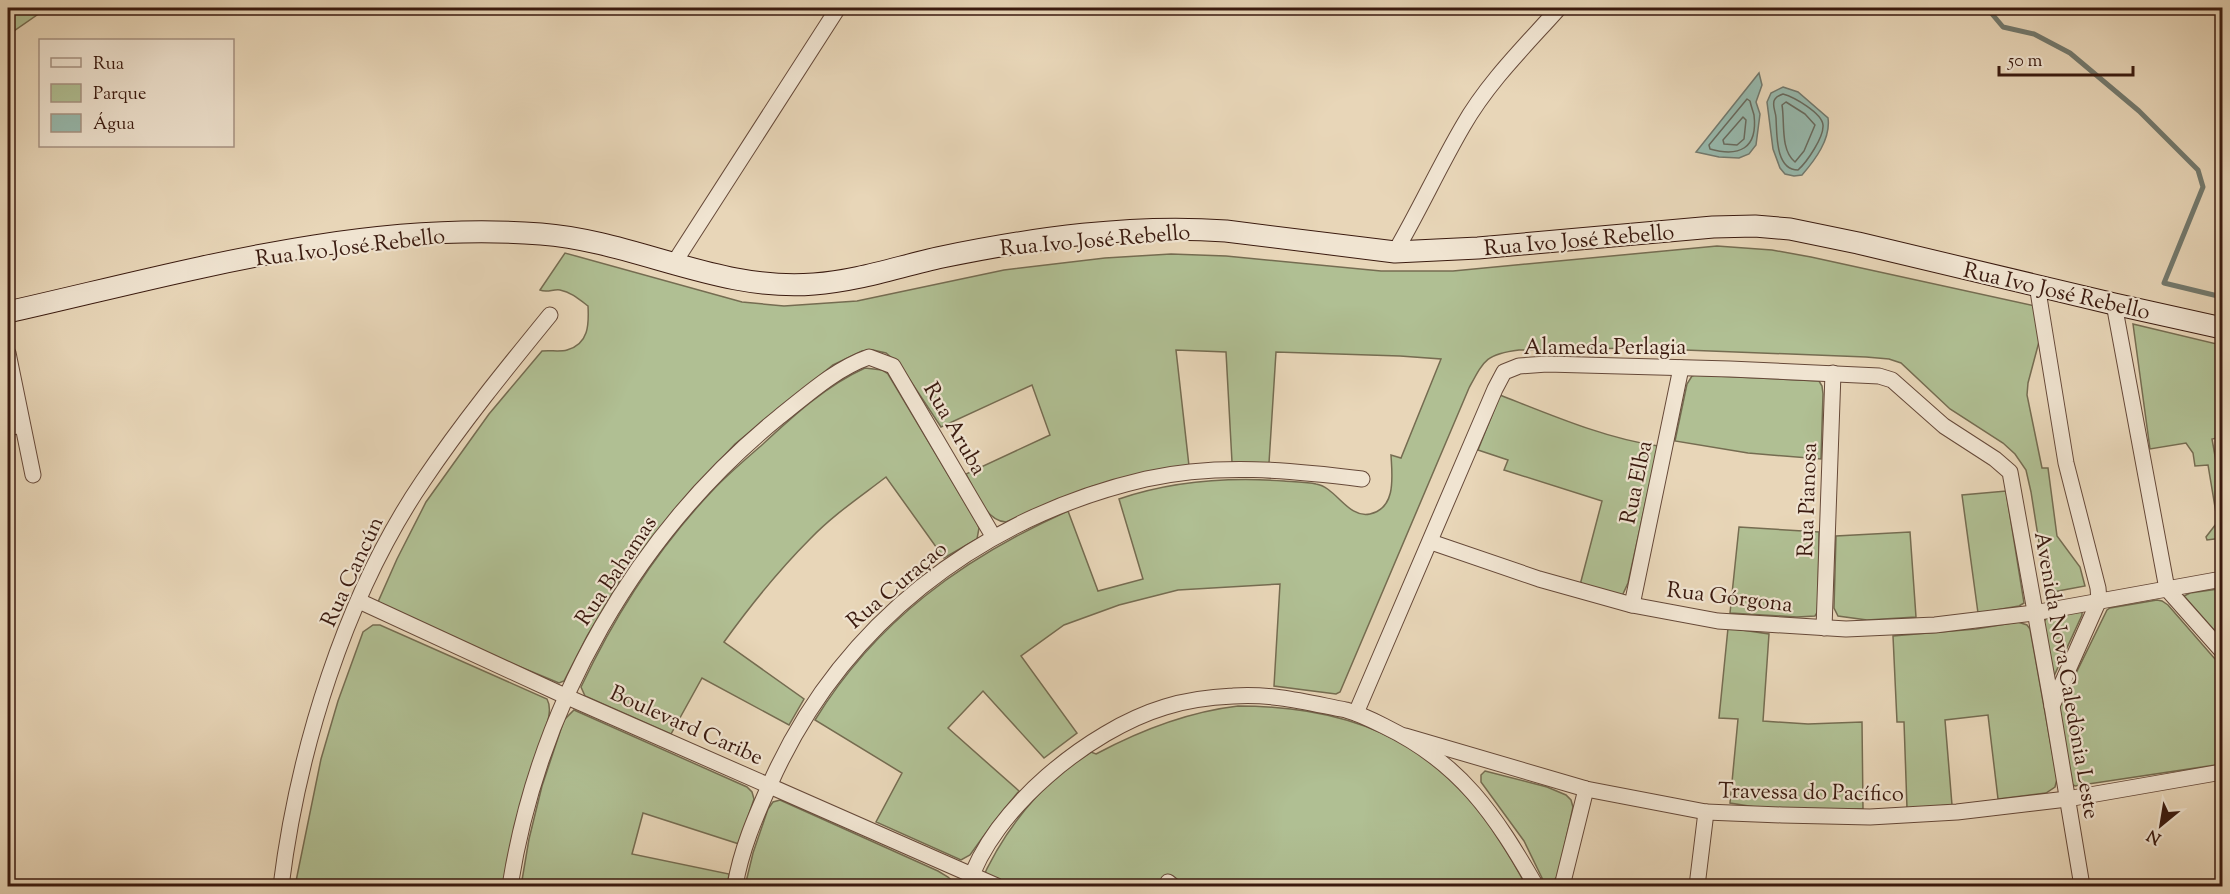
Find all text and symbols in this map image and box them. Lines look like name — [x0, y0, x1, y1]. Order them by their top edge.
legend — [39, 39, 234, 147]
scale bar — [1999, 39, 2132, 77]
text: 50 m — [2007, 49, 2043, 75]
text: Rua — [93, 52, 124, 78]
text: Parque — [93, 82, 146, 108]
text: Água — [93, 112, 135, 138]
street label: Rua Ivo José Rebello — [999, 218, 1192, 266]
street label: Rua Ivo José Rebello — [1483, 218, 1676, 266]
street label: Rua Ivo José Rebello — [254, 221, 447, 276]
street label: Rua Ivo José Rebello — [1960, 256, 2153, 330]
street label: Alameda Perlagia — [1524, 333, 1686, 365]
street label: Rua Aruba — [914, 377, 993, 482]
street label: Rua Elba — [1614, 438, 1662, 527]
street label: Rua Pianosa — [1791, 442, 1827, 558]
street label: Rua Bahamas — [569, 510, 666, 633]
street label: Rua Cancún — [314, 512, 393, 633]
street label: Avenida Nova Caledônia Leste — [2024, 529, 2106, 822]
street label: Rua Curaçao — [841, 535, 955, 638]
street label: Rua Górgona — [1665, 575, 1794, 623]
street label: Boulevard Caribe — [604, 679, 768, 775]
street label: Travessa do Pacífico — [1718, 776, 1904, 812]
north arrow — [2131, 795, 2191, 855]
text: N — [2143, 823, 2166, 849]

